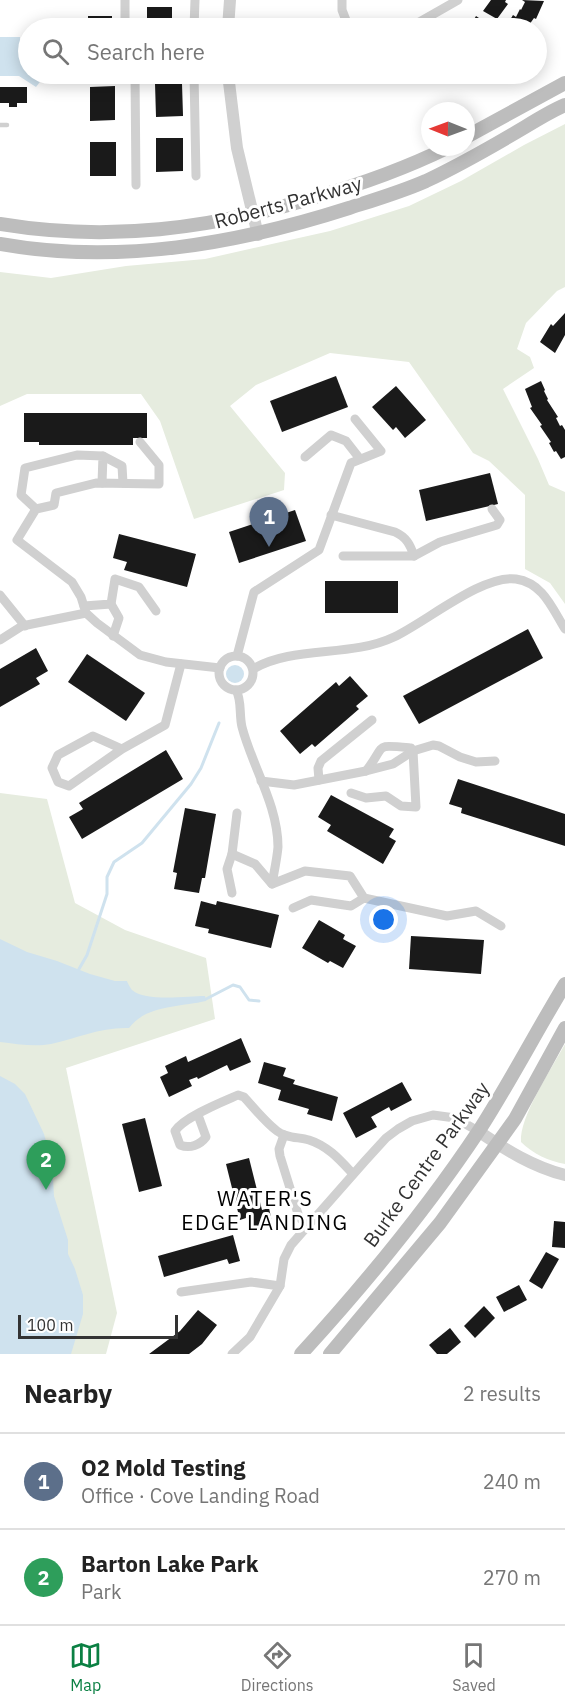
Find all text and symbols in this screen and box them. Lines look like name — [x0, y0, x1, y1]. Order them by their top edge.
search box — [18, 18, 547, 84]
icon: search — [39, 35, 72, 68]
text: Search here — [87, 37, 205, 66]
north arrow — [421, 102, 475, 156]
street label: Roberts Parkway — [211, 169, 365, 235]
pin: 1 — [250, 498, 288, 547]
your location — [369, 905, 398, 934]
street label: Burke Centre Parkway — [357, 1076, 495, 1252]
pin: 2 — [26, 1140, 66, 1190]
district label: WATER'S EDGE LANDING — [181, 1184, 349, 1236]
scale bar — [18, 1312, 178, 1340]
text: 100 m — [27, 1315, 74, 1335]
text: Nearby — [24, 1376, 112, 1410]
text: 2 results — [463, 1380, 541, 1407]
text: O2 Mold Testing — [81, 1453, 245, 1482]
text: 1 — [38, 1468, 50, 1495]
text: 240 m — [483, 1468, 541, 1495]
text: Office · Cove Landing Road — [81, 1482, 320, 1509]
text: Barton Lake Park — [81, 1549, 258, 1578]
text: 2 — [38, 1564, 50, 1591]
text: 270 m — [483, 1564, 541, 1591]
text: Park — [81, 1578, 121, 1605]
tab: Map — [69, 1639, 102, 1695]
tab: Directions — [241, 1639, 314, 1695]
tab: Saved — [452, 1639, 496, 1695]

